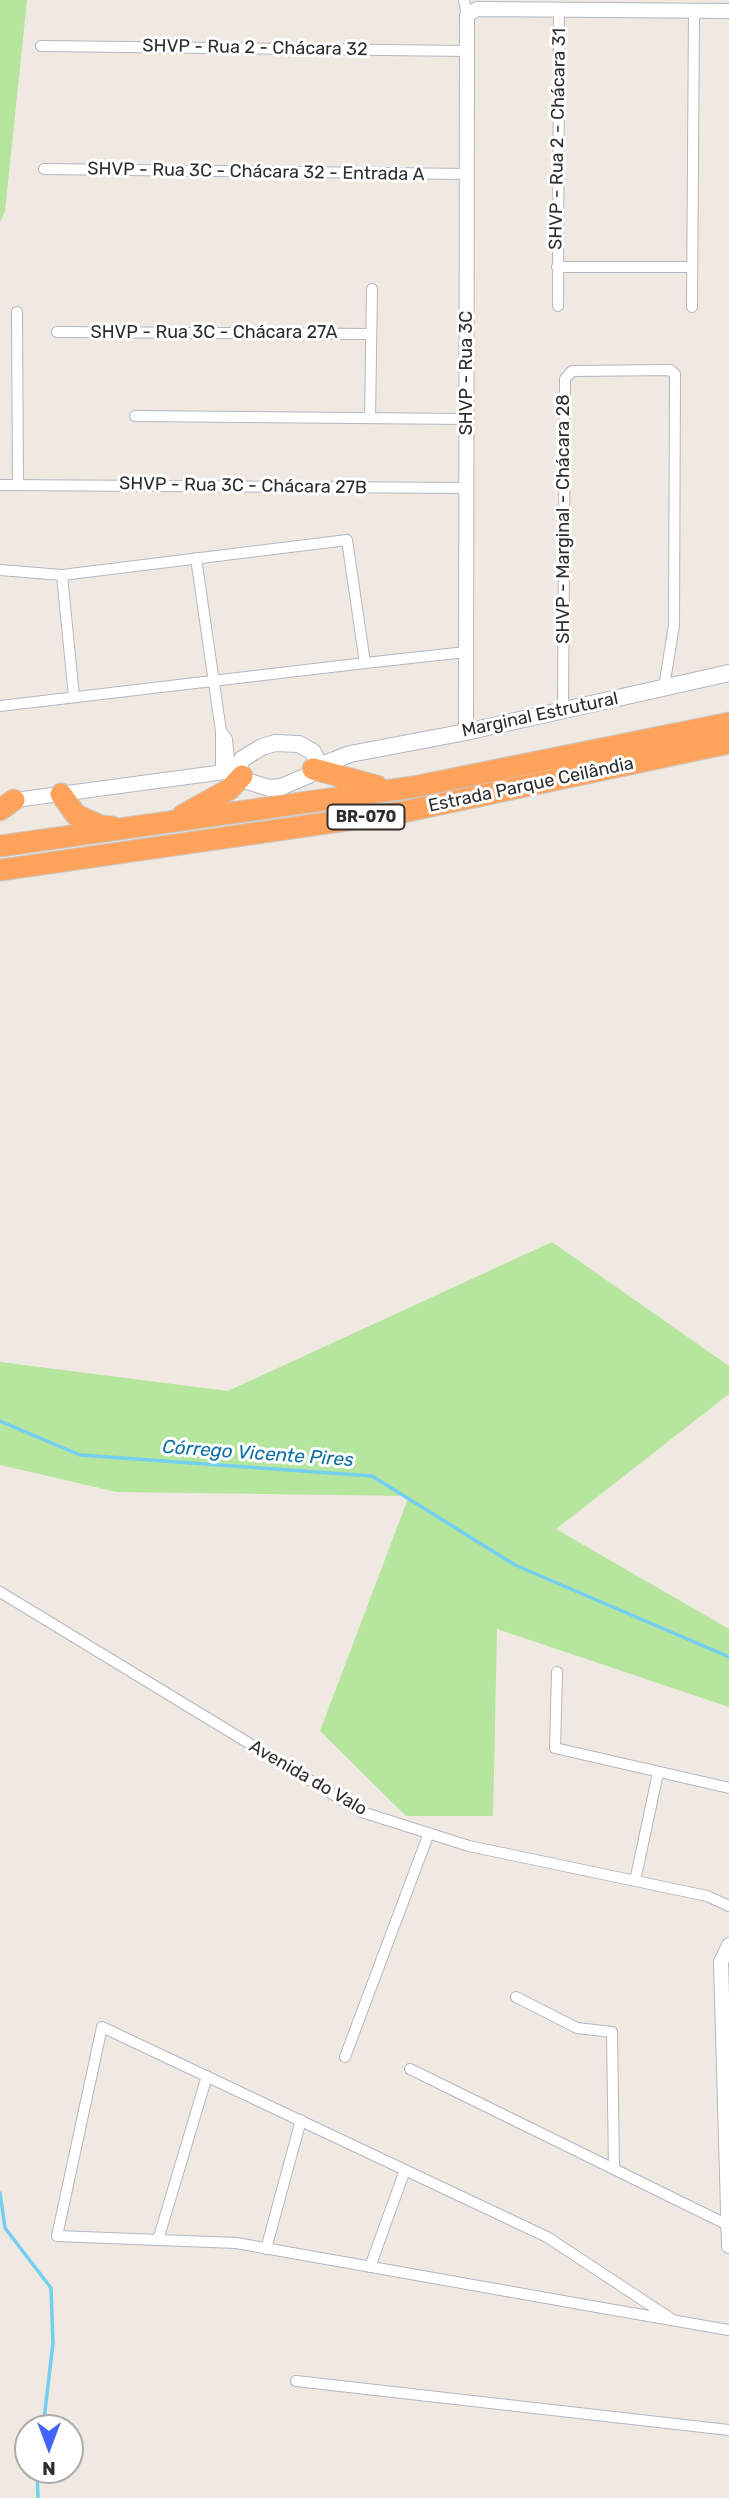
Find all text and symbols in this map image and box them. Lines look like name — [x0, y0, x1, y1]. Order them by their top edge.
street label: SHVP - Rua 2 - Chácara 31 — [545, 28, 571, 250]
street label: SHVP - Rua 2 - Chácara 32 — [142, 35, 368, 61]
street label: SHVP - Rua 3C - Chácara 32 - Entrada A — [87, 158, 425, 186]
street label: SHVP - Rua 3C — [456, 311, 478, 435]
street label: SHVP - Rua 3C - Chácara 27A — [91, 322, 337, 344]
street label: SHVP - Marginal - Chácara 28 — [553, 394, 575, 644]
street label: SHVP - Rua 3C - Chácara 27B — [119, 473, 367, 499]
street label: Marginal Estrutural — [460, 688, 620, 742]
street label: Estrada Parque Ceilândia — [426, 753, 636, 817]
road number: BR-070 — [328, 804, 404, 830]
water label: Córrego Vicente Pires — [162, 1436, 354, 1472]
street label: Avenida do Valo — [245, 1736, 371, 1820]
north arrow — [14, 2414, 84, 2484]
text: N — [42, 2457, 56, 2480]

